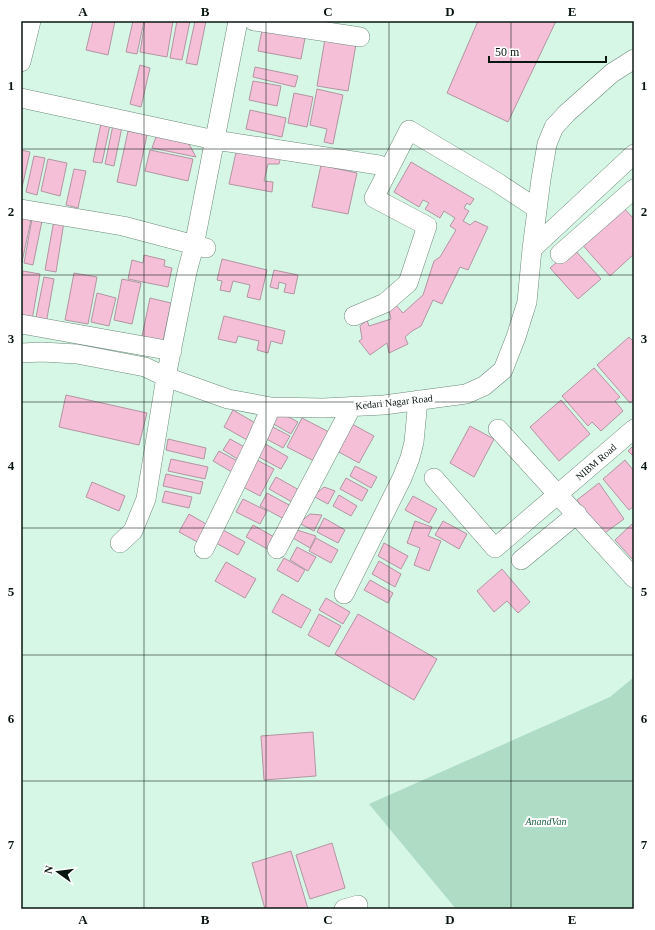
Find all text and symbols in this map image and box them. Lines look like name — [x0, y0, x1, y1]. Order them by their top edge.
text: A — [78, 4, 88, 19]
text: B — [201, 4, 210, 19]
text: C — [323, 4, 333, 19]
text: D — [445, 4, 455, 19]
text: E — [568, 4, 576, 19]
scale bar — [489, 38, 606, 64]
text: 50 m — [495, 45, 520, 59]
text: 1 — [8, 78, 14, 93]
text: 1 — [641, 78, 647, 93]
text: 2 — [8, 204, 14, 219]
text: 2 — [641, 204, 647, 219]
text: 3 — [8, 331, 15, 346]
text: 3 — [641, 331, 648, 346]
street label: Kedari Nagar Road — [355, 392, 433, 412]
street label: NIBM Road — [574, 442, 618, 482]
text: 4 — [8, 458, 15, 473]
text: 4 — [641, 458, 648, 473]
text: 5 — [8, 584, 15, 599]
text: 5 — [641, 584, 648, 599]
text: 6 — [8, 711, 15, 726]
text: 6 — [641, 711, 648, 726]
park label: AnandVan — [524, 816, 567, 827]
text: 7 — [8, 837, 15, 852]
text: 7 — [641, 837, 648, 852]
north arrow — [38, 852, 78, 892]
text: N — [42, 864, 55, 875]
text: A — [78, 912, 88, 927]
text: B — [201, 912, 210, 927]
text: C — [323, 912, 333, 927]
text: D — [445, 912, 455, 927]
text: E — [568, 912, 576, 927]

